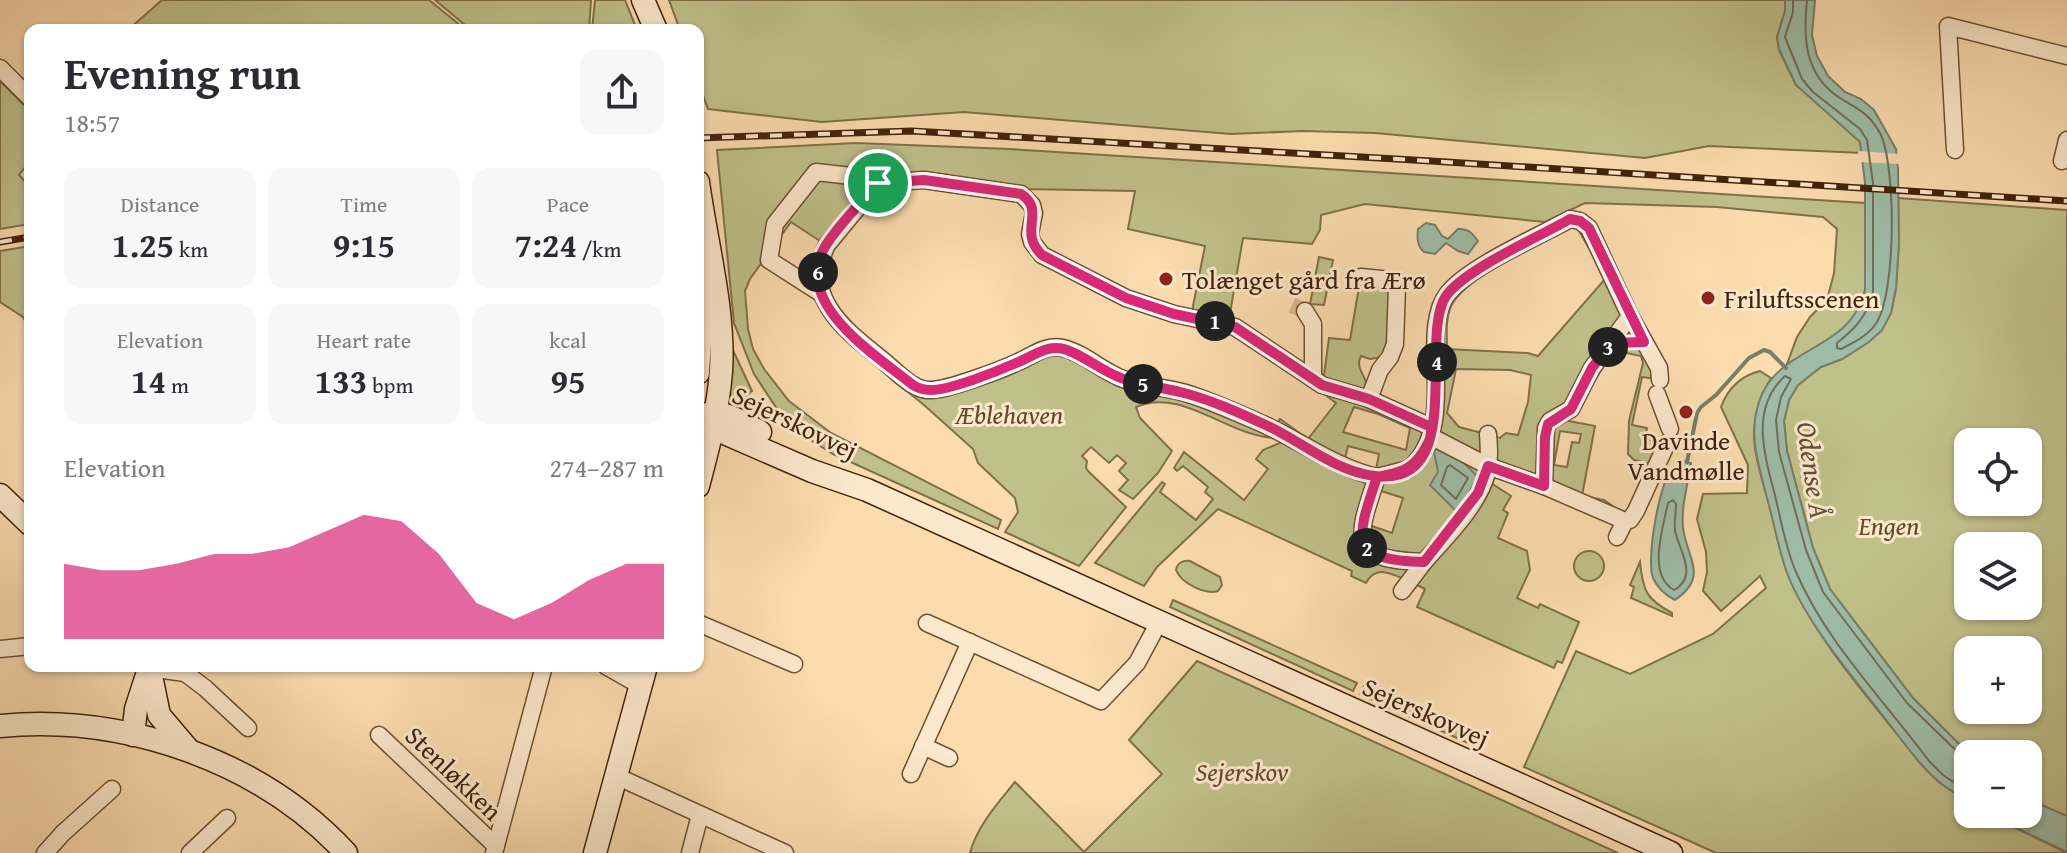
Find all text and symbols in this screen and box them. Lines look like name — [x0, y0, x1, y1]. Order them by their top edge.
text: Evening run — [64, 41, 301, 105]
button: share — [580, 50, 664, 134]
text: 18:57 — [64, 103, 120, 142]
pin — [844, 149, 912, 217]
icon: arrive — [856, 161, 900, 205]
text: Distance — [121, 188, 199, 220]
text: Time — [341, 188, 387, 220]
text: Pace — [547, 188, 589, 220]
text: 1.25 — [112, 220, 174, 269]
text: 9:15 — [333, 220, 395, 269]
text: 7:24 — [515, 220, 577, 269]
text: km — [174, 233, 208, 265]
text: /km — [577, 233, 621, 265]
pin: 6 — [798, 252, 838, 292]
text: 6 — [812, 256, 824, 288]
place label: Tolænget gård fra Ærø — [1182, 260, 1426, 299]
marker: Tolænget gård fra Ærø — [1157, 270, 1175, 288]
place label: Friluftsscenen — [1724, 279, 1880, 318]
marker: Friluftsscenen — [1699, 289, 1717, 307]
pin: 1 — [1195, 301, 1235, 341]
text: 1 — [1209, 305, 1221, 337]
text: Elevation — [117, 324, 203, 356]
text: Heart rate — [317, 324, 411, 356]
text: kcal — [549, 324, 587, 356]
pin: 3 — [1588, 327, 1628, 367]
text: 3 — [1602, 331, 1614, 363]
pin: 4 — [1417, 342, 1457, 382]
text: 4 — [1431, 346, 1443, 378]
text: 14 — [131, 356, 166, 405]
text: 133 — [315, 356, 367, 405]
text: 95 — [550, 356, 586, 405]
pin: 5 — [1123, 364, 1163, 404]
text: 5 — [1137, 368, 1149, 400]
text: m — [166, 369, 189, 401]
text: bpm — [367, 369, 413, 401]
street label: Sejerskovvej — [726, 375, 864, 469]
park label: Æblehaven — [954, 395, 1063, 434]
marker: Davinde Vandmølle — [1677, 403, 1695, 421]
water label: Odense Å — [1787, 419, 1841, 521]
place label: Davinde Vandmølle — [1627, 421, 1745, 490]
map controls — [1954, 428, 2042, 828]
button: locate — [1954, 428, 2042, 516]
text: Elevation — [64, 448, 166, 487]
text: 274–287 m — [550, 448, 664, 487]
park label: Engen — [1858, 506, 1919, 545]
pin: 2 — [1347, 528, 1387, 568]
text: 2 — [1361, 532, 1373, 564]
button: layers — [1954, 532, 2042, 620]
button: + — [1954, 636, 2042, 724]
street label: Sejerskovvej — [1356, 667, 1496, 757]
street label: Stenløkken — [397, 717, 512, 830]
button: − — [1954, 740, 2042, 828]
park label: Sejerskov — [1196, 752, 1289, 791]

